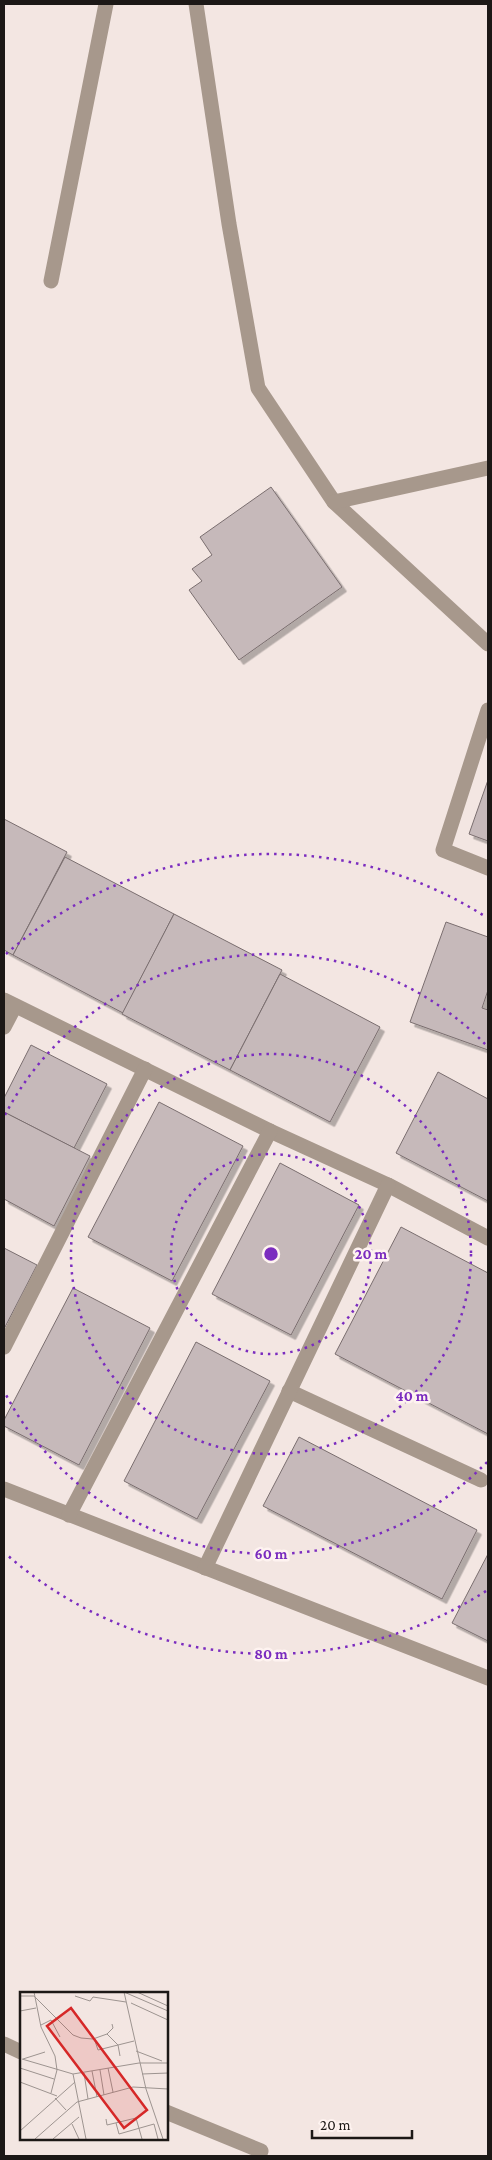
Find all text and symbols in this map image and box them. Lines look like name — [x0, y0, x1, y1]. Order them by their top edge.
centre of rings — [262, 1245, 280, 1263]
text: 20 m — [355, 1246, 387, 1262]
text: 40 m — [396, 1388, 429, 1404]
text: 60 m — [255, 1546, 288, 1562]
text: 80 m — [254, 1646, 288, 1662]
inset map — [20, 1992, 168, 2140]
scale bar — [312, 2108, 412, 2140]
text: 20 m — [320, 2117, 351, 2133]

